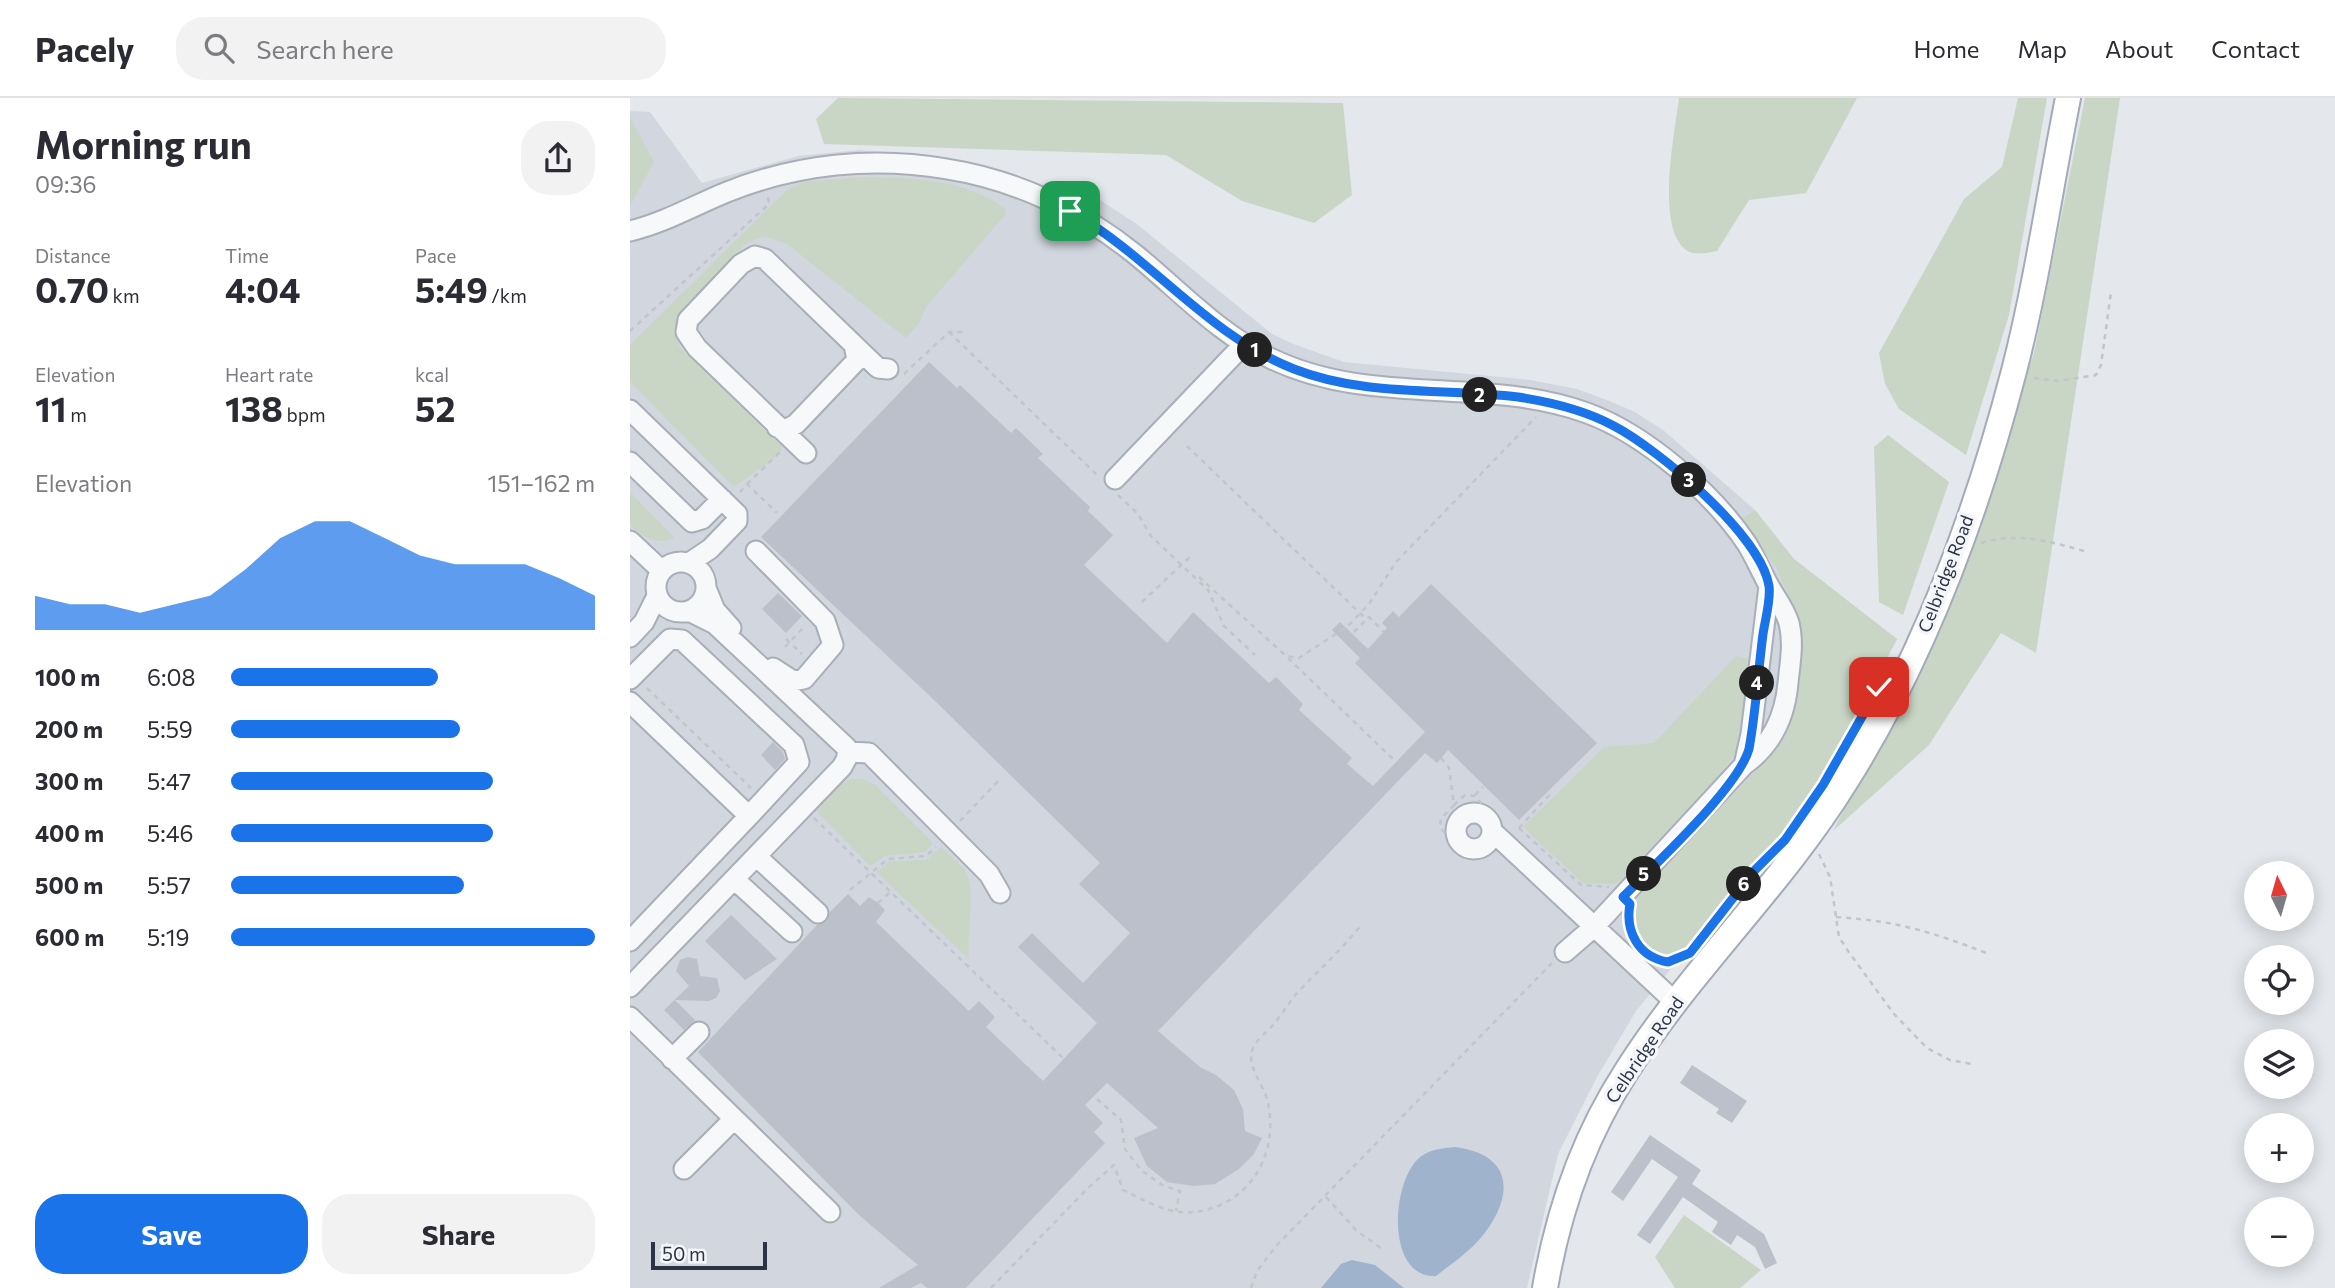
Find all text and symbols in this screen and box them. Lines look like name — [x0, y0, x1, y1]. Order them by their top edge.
search box — [176, 17, 666, 80]
text: Pacely — [35, 28, 134, 69]
icon: search — [200, 29, 238, 67]
text: Search here — [256, 33, 394, 64]
text: Home — [1914, 34, 1980, 63]
text: Map — [2018, 34, 2067, 63]
text: About — [2105, 34, 2173, 63]
text: Contact — [2211, 34, 2300, 63]
text: Morning run — [35, 120, 252, 167]
button: share — [521, 121, 595, 195]
text: 09:36 — [35, 170, 96, 198]
pin — [1040, 181, 1100, 241]
icon: arrive — [1051, 192, 1089, 230]
text: Distance — [35, 244, 111, 267]
text: Time — [225, 244, 269, 267]
text: Pace — [415, 244, 456, 267]
text: 0.70 — [35, 267, 109, 310]
text: 4:04 — [225, 267, 300, 310]
text: 5:49 — [415, 267, 488, 310]
text: km — [109, 284, 139, 307]
text: /km — [488, 284, 527, 307]
pin: 1 — [1238, 332, 1272, 368]
text: 1 — [1250, 338, 1259, 361]
text: Elevation — [35, 363, 115, 386]
text: Heart rate — [225, 363, 313, 386]
text: kcal — [415, 363, 449, 386]
pin: 2 — [1462, 378, 1498, 412]
text: 2 — [1474, 383, 1485, 406]
text: 11 — [35, 386, 67, 429]
text: 138 — [225, 386, 283, 429]
text: 52 — [415, 386, 455, 429]
text: m — [67, 403, 87, 426]
text: bpm — [283, 403, 326, 426]
pin: 3 — [1672, 462, 1706, 498]
text: 3 — [1683, 468, 1694, 491]
text: Elevation — [35, 469, 132, 497]
text: 151–162 m — [488, 469, 595, 497]
street label: Celbridge Road — [1913, 512, 1978, 635]
pin — [1849, 657, 1909, 717]
text: 100 m — [35, 663, 100, 691]
text: 6:08 — [147, 663, 195, 691]
pin: 4 — [1740, 666, 1774, 700]
icon: check — [1860, 668, 1898, 706]
text: 4 — [1751, 671, 1762, 694]
text: 200 m — [35, 715, 103, 743]
text: 5:59 — [147, 715, 193, 743]
text: 300 m — [35, 767, 103, 795]
text: 5:47 — [147, 767, 191, 795]
text: 400 m — [35, 819, 104, 847]
text: 5:46 — [147, 819, 193, 847]
pin: 5 — [1626, 856, 1662, 892]
north arrow — [2244, 861, 2314, 931]
map controls — [2244, 861, 2314, 1267]
text: 5 — [1638, 862, 1649, 885]
pin: 6 — [1726, 866, 1762, 902]
text: 500 m — [35, 871, 103, 899]
text: 5:57 — [147, 871, 191, 899]
text: 6 — [1738, 872, 1749, 895]
text: 600 m — [35, 923, 104, 951]
text: 5:19 — [147, 923, 189, 951]
button: locate — [2244, 945, 2314, 1015]
street label: Celbridge Road — [1600, 992, 1688, 1107]
button: layers — [2244, 1029, 2314, 1099]
button: + — [2244, 1113, 2314, 1183]
button: Save — [35, 1194, 308, 1274]
button: Share — [322, 1194, 595, 1274]
button: − — [2244, 1197, 2314, 1267]
scale bar — [651, 1239, 766, 1271]
text: 50 m — [662, 1242, 706, 1265]

